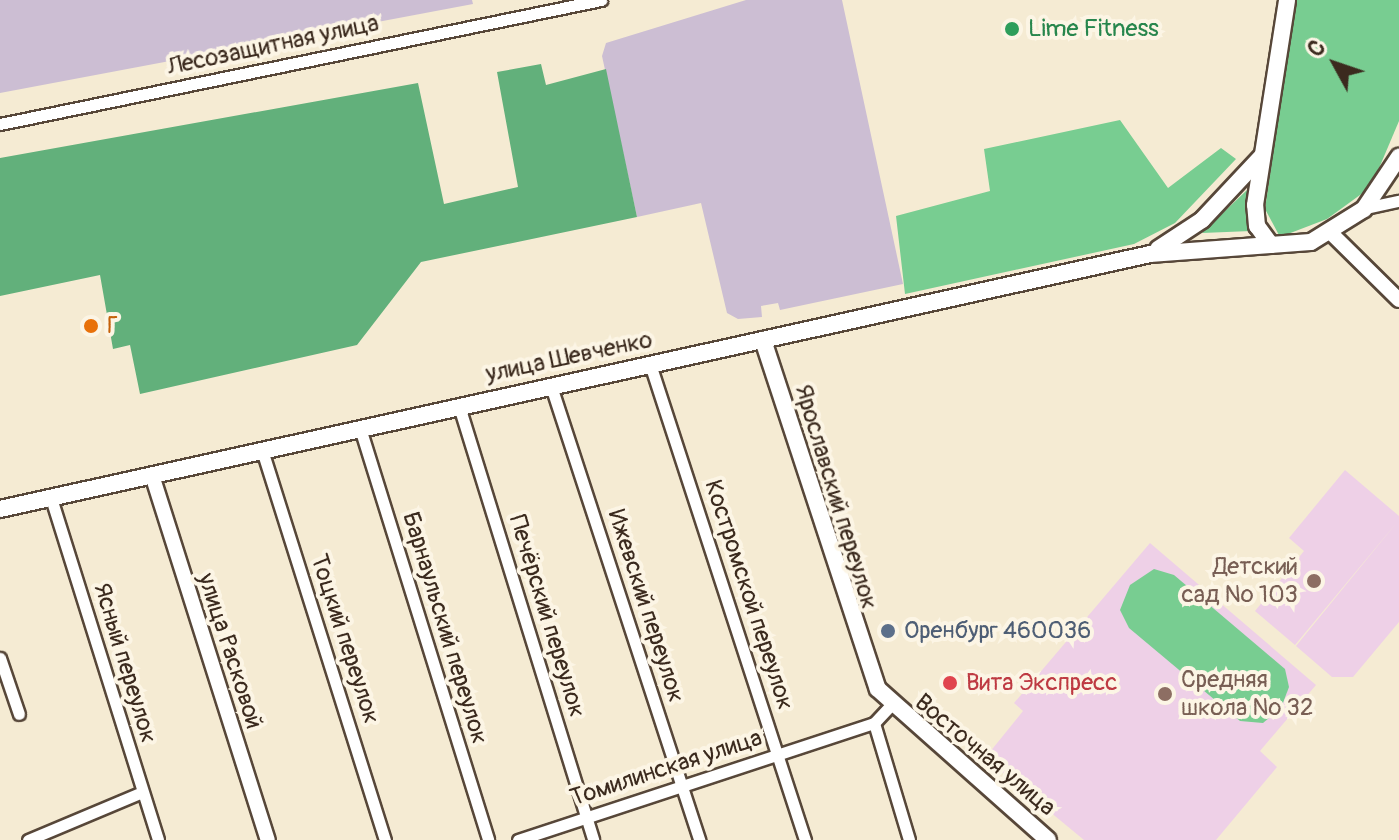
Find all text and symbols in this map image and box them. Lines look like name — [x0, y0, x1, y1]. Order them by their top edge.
street label: Лесозащитная улица — [165, 9, 381, 81]
place label: Lime Fitness — [1028, 15, 1159, 43]
marker: Lime Fitness — [1003, 20, 1021, 38]
north arrow — [1295, 24, 1375, 104]
text: С — [1302, 34, 1332, 63]
place label: Г — [107, 312, 118, 340]
marker: Г — [82, 317, 100, 335]
street label: улица Шевченко — [483, 325, 655, 389]
street label: Ярославский переулок — [788, 381, 884, 613]
street label: Костромской переулок — [698, 476, 800, 714]
street label: Ижевский переулок — [601, 506, 691, 706]
street label: Барнаульский переулок — [396, 508, 494, 748]
street label: Печёрский переулок — [503, 511, 591, 721]
street label: Тоцкий переулок — [304, 551, 386, 727]
place label: Детский сад № 103 — [1182, 553, 1298, 609]
street label: улица Расковой — [191, 570, 269, 732]
marker: Детский сад № 103 — [1305, 572, 1323, 590]
street label: Ясный переулок — [87, 580, 163, 746]
place label: Оренбург 460036 — [904, 617, 1091, 645]
marker: Оренбург 460036 — [879, 622, 897, 640]
place label: Средняя школа № 32 — [1181, 666, 1313, 722]
place label: Вита Экспресс — [966, 669, 1117, 697]
marker: Вита Экспресс — [941, 674, 959, 692]
marker: Средняя школа № 32 — [1156, 685, 1174, 703]
street label: Восточная улица — [909, 688, 1061, 822]
street label: Томилинская улица — [566, 723, 766, 813]

